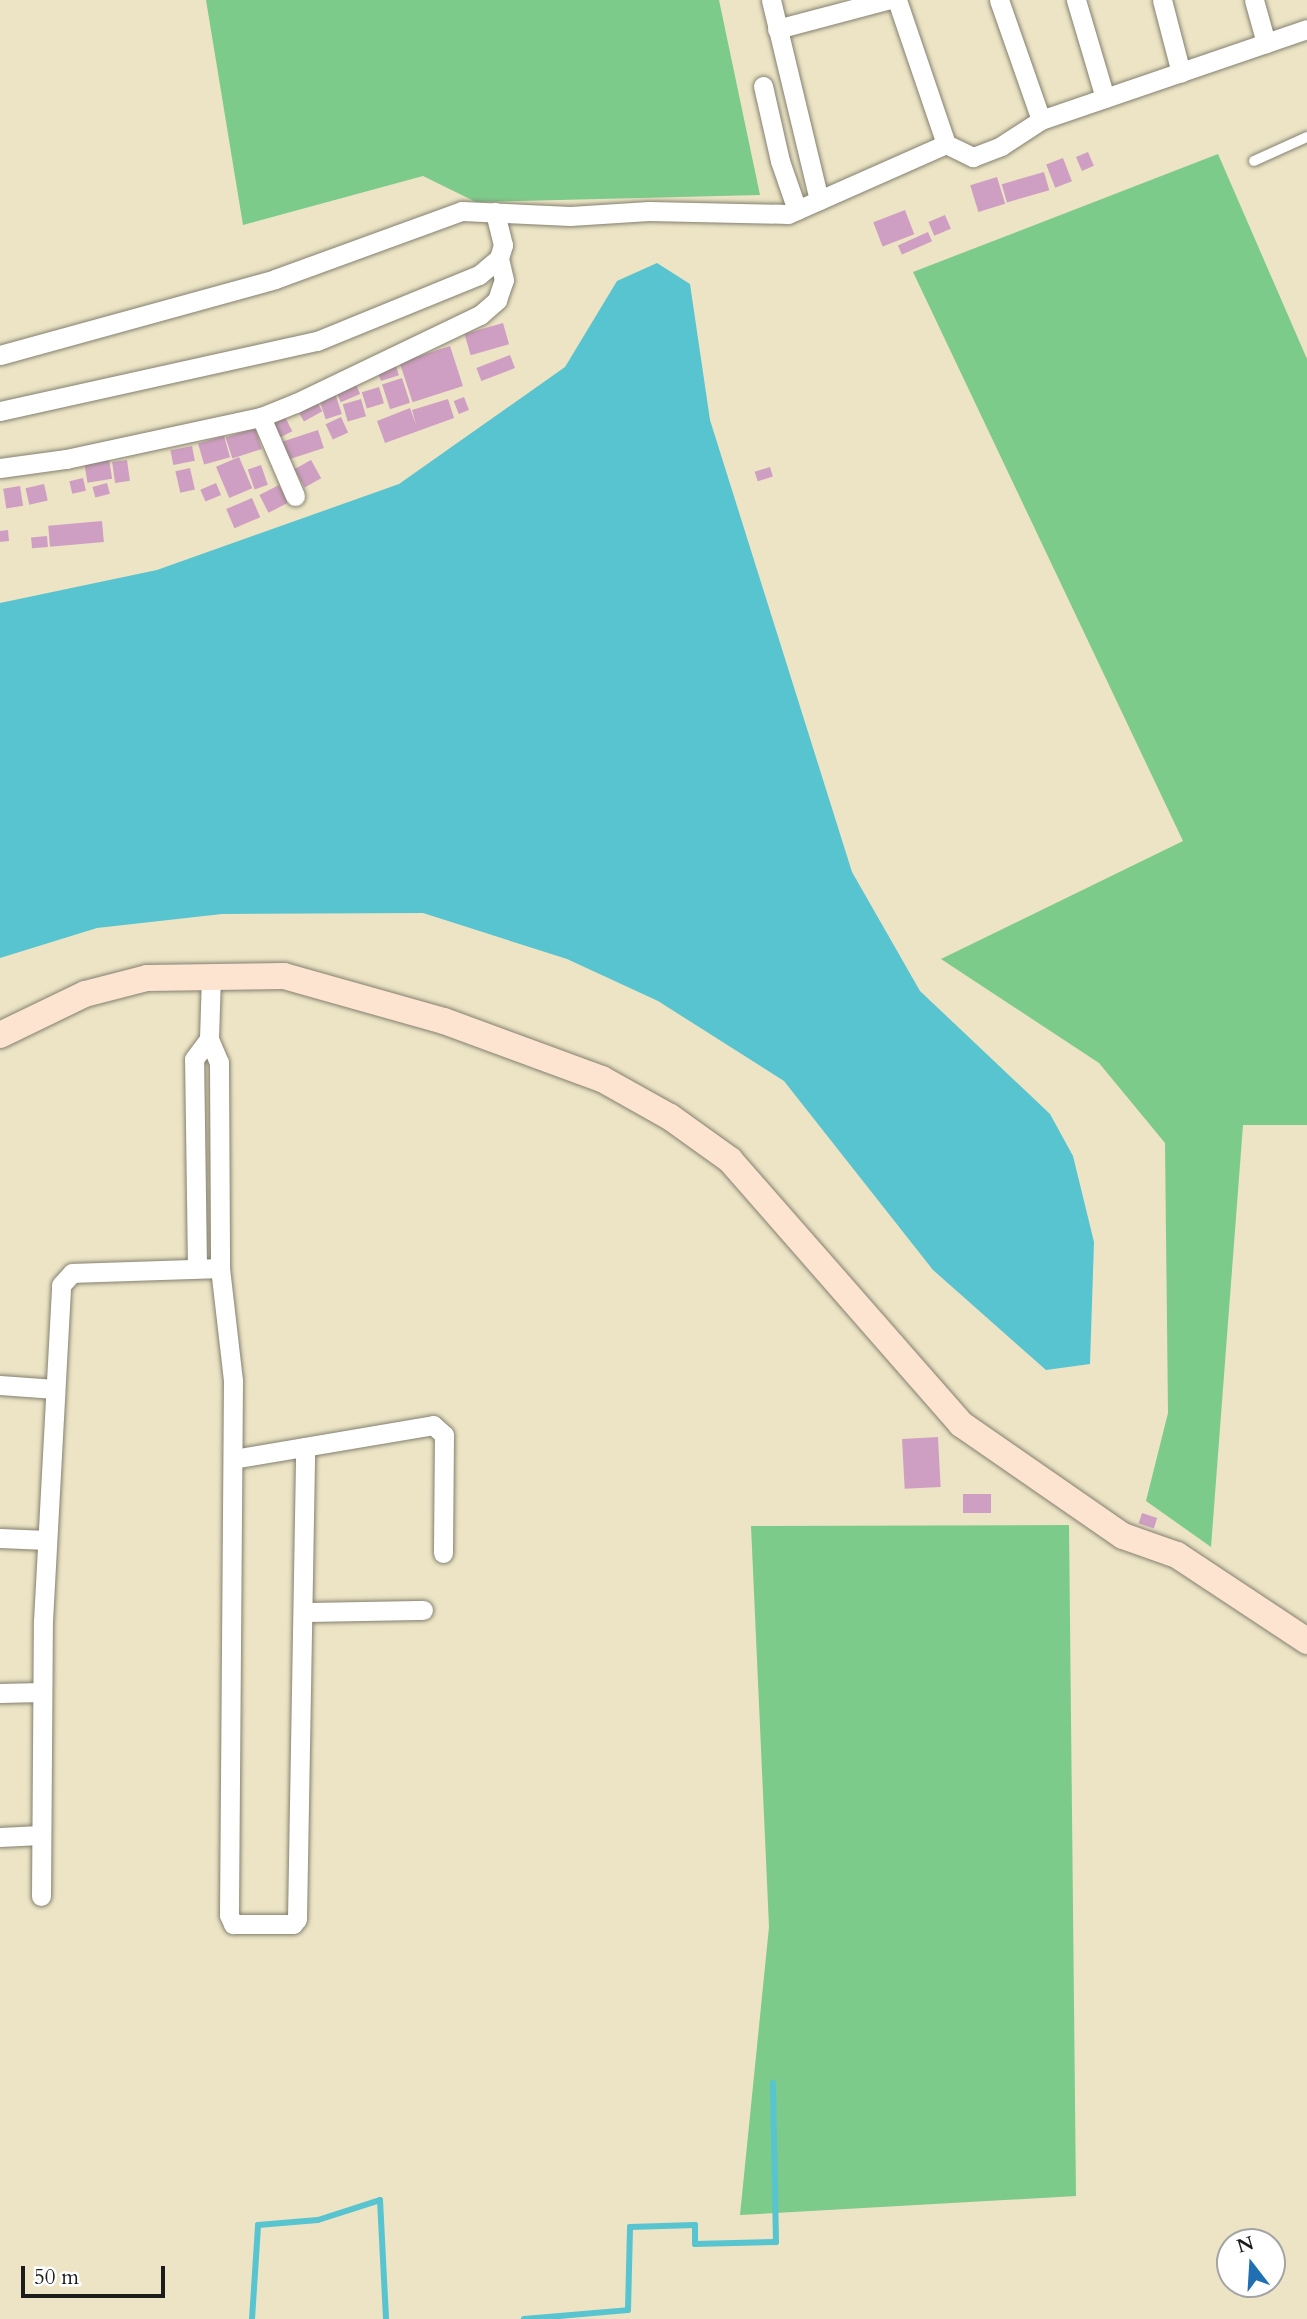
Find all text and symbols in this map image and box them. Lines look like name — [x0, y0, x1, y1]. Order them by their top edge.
north arrow — [1216, 2228, 1286, 2298]
text: N — [1234, 2230, 1257, 2260]
scale bar — [24, 2252, 168, 2296]
text: 50 m — [34, 2263, 79, 2292]

